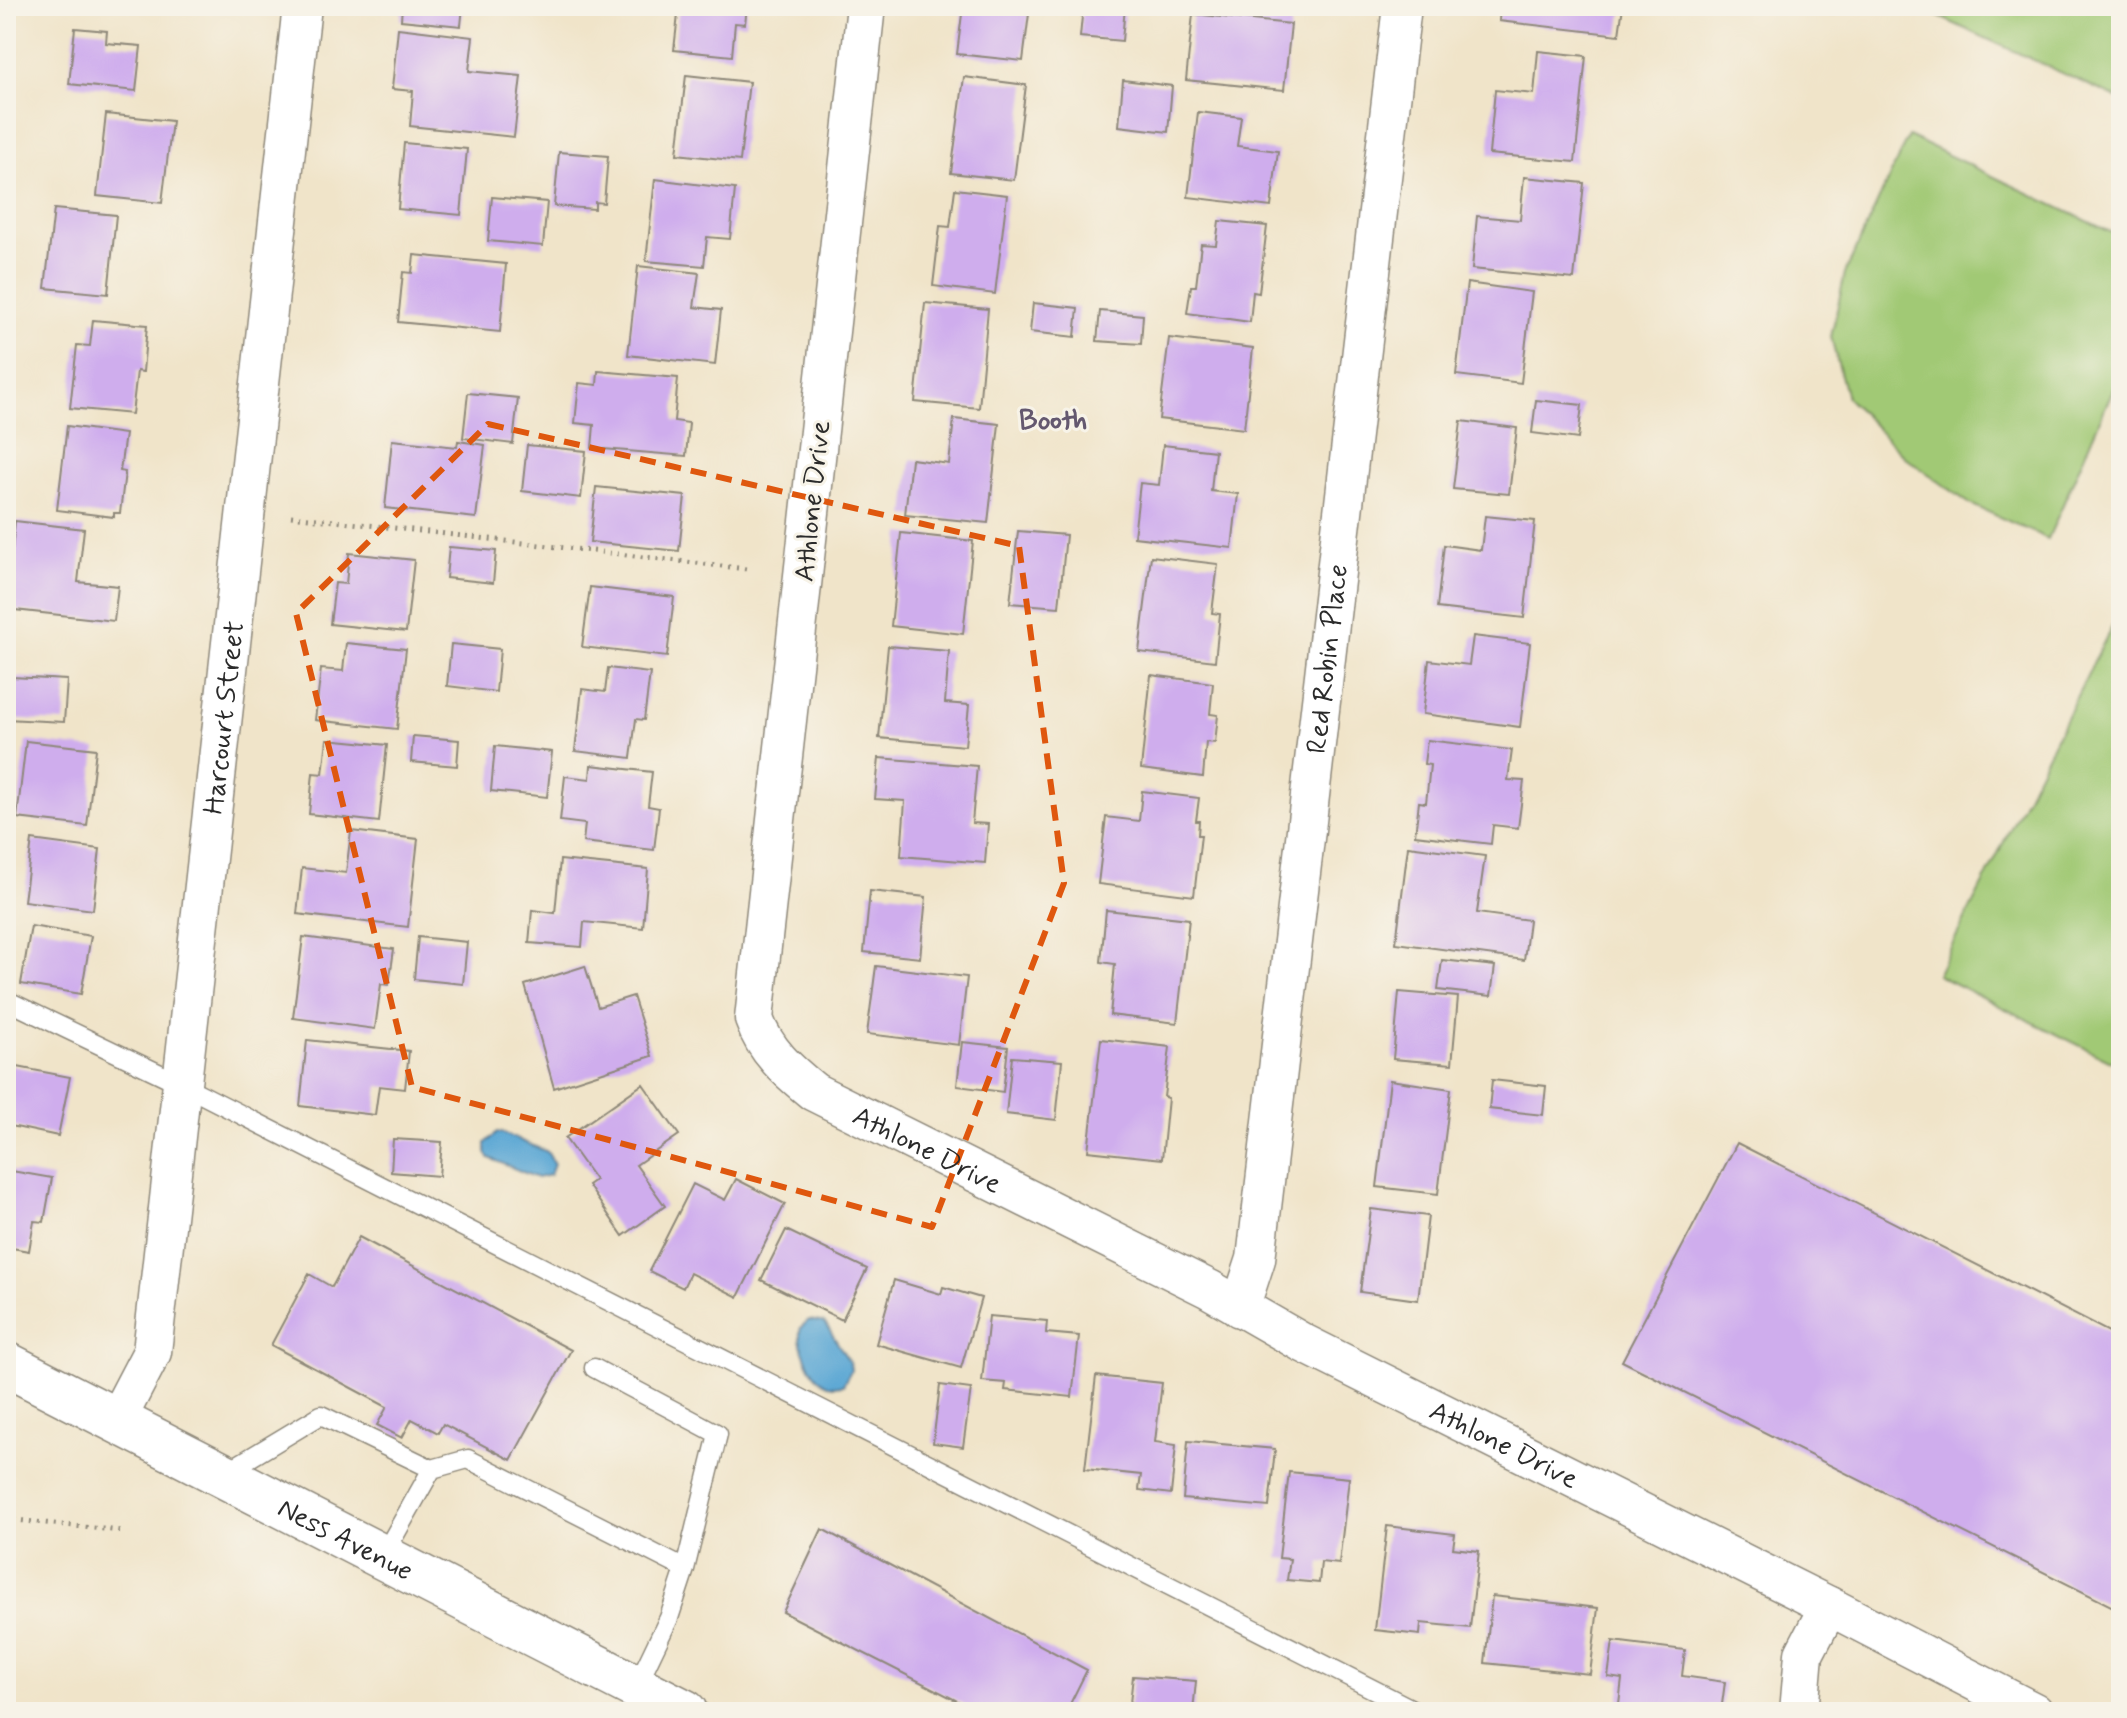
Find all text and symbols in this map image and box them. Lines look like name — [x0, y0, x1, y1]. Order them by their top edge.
district label: Booth — [1019, 401, 1087, 440]
street label: Athlone Drive — [787, 419, 840, 584]
street label: Red Robin Place — [1299, 562, 1358, 756]
street label: Harcourt Street — [196, 619, 254, 816]
street label: Athlone Drive — [846, 1098, 1007, 1204]
street label: Athlone Drive — [1423, 1393, 1584, 1499]
street label: Ness Avenue — [271, 1490, 419, 1590]

